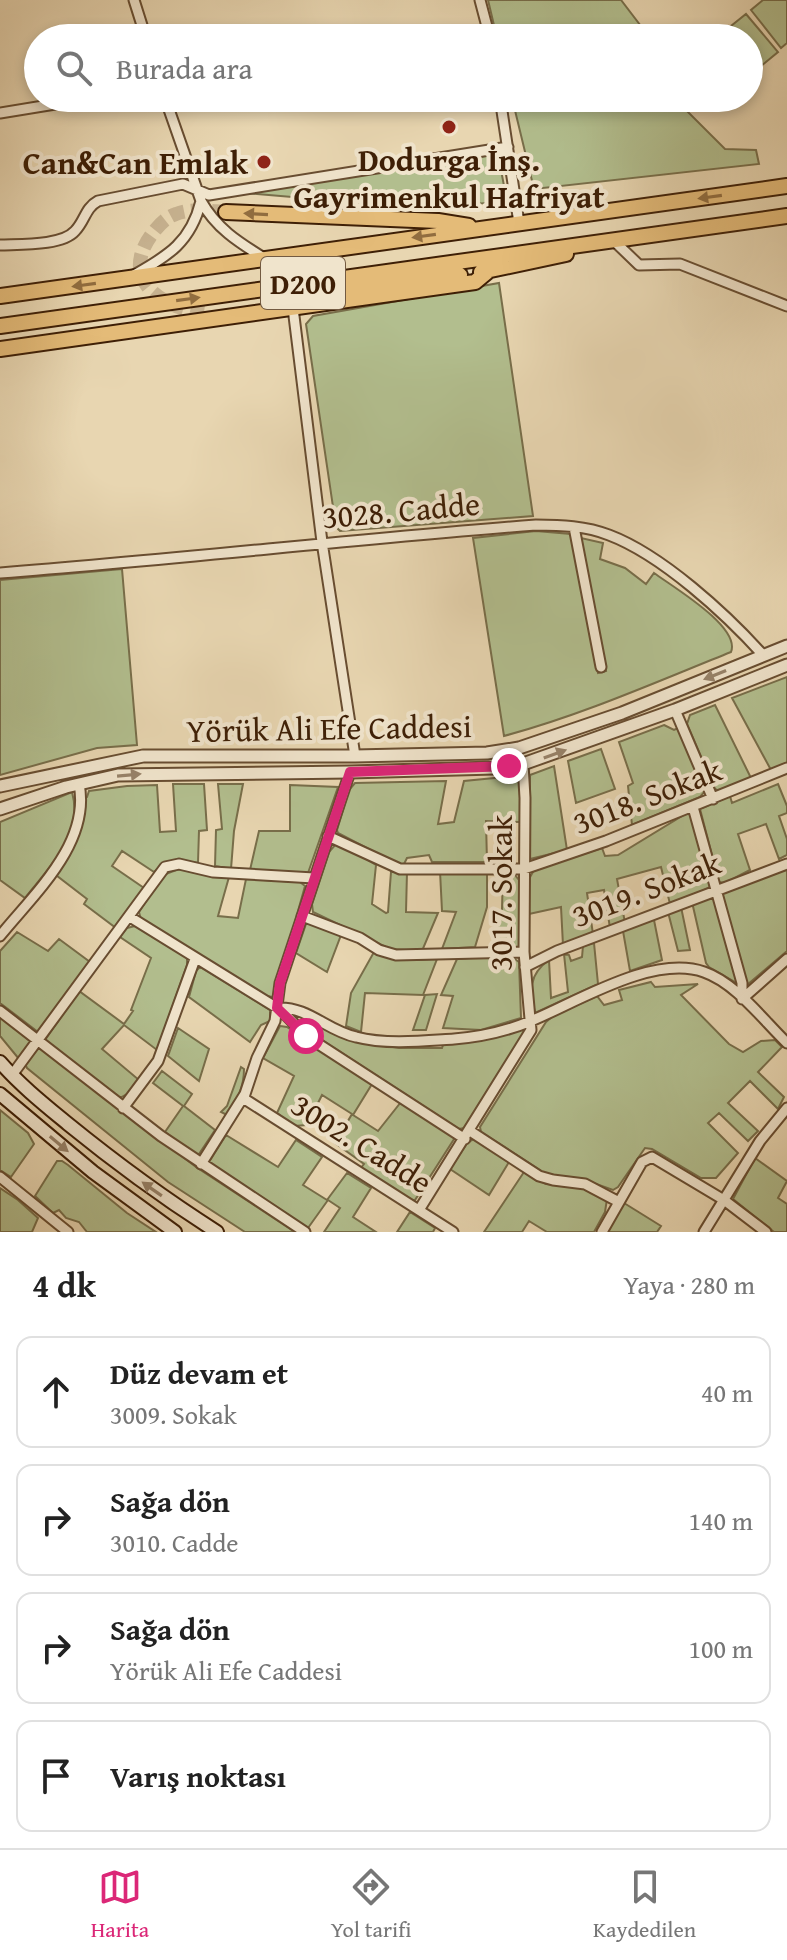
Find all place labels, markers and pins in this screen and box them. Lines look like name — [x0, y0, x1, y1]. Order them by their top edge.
marker: Dodurga İnş. Gayrimenkul Hafriyat — [440, 118, 458, 136]
place label: Dodurga İnş. Gayrimenkul Hafriyat — [293, 136, 605, 220]
place label: Can&Can Emlak — [23, 139, 249, 186]
marker: Can&Can Emlak — [255, 153, 273, 171]

